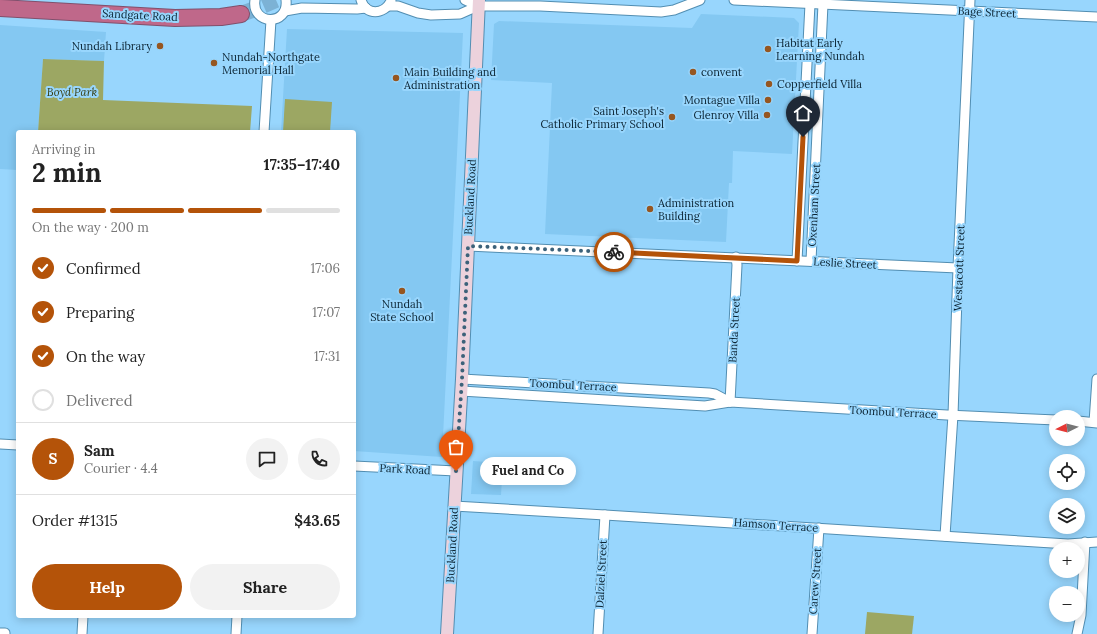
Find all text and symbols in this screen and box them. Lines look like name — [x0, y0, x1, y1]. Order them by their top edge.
street label: Bage Street — [957, 3, 1017, 21]
street label: Sandgate Road — [102, 6, 178, 24]
place label: Habitat Early Learning Nundah — [776, 36, 865, 63]
place label: Nundah Library — [72, 39, 152, 53]
marker: Nundah Library — [155, 41, 165, 51]
marker: Habitat Early Learning Nundah — [763, 44, 773, 54]
place label: Nundah-Northgate Memorial Hall — [222, 50, 320, 77]
marker: Nundah-Northgate Memorial Hall — [209, 58, 219, 68]
place label: Main Building and Administration — [403, 65, 497, 92]
place label: convent — [701, 65, 743, 79]
marker: convent — [688, 67, 698, 77]
marker: Main Building and Administration — [391, 73, 401, 83]
place label: Copperfield Villa — [777, 77, 862, 91]
marker: Copperfield Villa — [764, 79, 774, 89]
park label: Boyd Park — [47, 85, 97, 99]
place label: Montague Villa — [684, 93, 760, 107]
marker: Montague Villa — [763, 95, 773, 105]
pin — [786, 96, 820, 137]
icon: home — [792, 102, 814, 124]
place label: Saint Joseph's Catholic Primary School — [540, 104, 664, 131]
place label: Glenroy Villa — [693, 108, 759, 122]
marker: Glenroy Villa — [762, 110, 772, 120]
marker: Saint Joseph's Catholic Primary School — [667, 112, 677, 122]
text: Arriving in — [32, 141, 95, 158]
text: 17:35–17:40 — [264, 155, 340, 174]
text: 2 min — [32, 156, 102, 189]
street label: Buckland Road — [461, 159, 479, 235]
street label: Oxenham Street — [805, 162, 823, 247]
place label: Administration Building — [657, 196, 735, 223]
marker: Administration Building — [645, 204, 655, 214]
text: On the way · 200 m — [32, 219, 149, 236]
street label: Westacott Street — [950, 224, 968, 311]
courier — [594, 232, 634, 272]
icon: bike — [603, 241, 625, 263]
street label: Leslie Street — [813, 254, 878, 272]
icon: check — [32, 257, 54, 279]
text: Confirmed — [66, 259, 141, 278]
text: 17:06 — [310, 260, 340, 277]
marker: Nundah State School — [397, 286, 407, 296]
street label: Banda Street — [725, 296, 743, 363]
place label: Nundah State School — [370, 297, 434, 324]
icon: check — [32, 301, 54, 323]
text: Preparing — [66, 303, 134, 322]
text: 17:07 — [312, 304, 340, 321]
icon: check — [32, 345, 54, 367]
text: On the way — [66, 347, 145, 366]
text: 17:31 — [314, 348, 340, 365]
street label: Toombul Terrace — [529, 376, 617, 394]
text: Delivered — [66, 391, 133, 410]
street label: Toombul Terrace — [849, 403, 937, 421]
north arrow — [1049, 410, 1085, 446]
map controls — [1049, 410, 1085, 622]
pin — [439, 430, 473, 471]
icon: bag — [445, 436, 467, 458]
button: chat — [246, 438, 288, 480]
button: phone — [298, 438, 340, 480]
text: Sam — [84, 441, 115, 460]
text: S — [49, 449, 57, 468]
button: locate — [1049, 454, 1085, 490]
callout: Fuel and Co — [480, 457, 576, 485]
text: Courier · 4.4 — [84, 460, 158, 477]
street label: Park Road — [379, 461, 431, 477]
text: Fuel and Co — [492, 462, 564, 479]
button: layers — [1049, 498, 1085, 534]
street label: Buckland Road — [443, 507, 461, 583]
text: Order #1315 — [32, 511, 118, 530]
text: $43.65 — [294, 511, 340, 530]
street label: Hamson Terrace — [733, 515, 819, 535]
street label: Dalziel Street — [592, 539, 610, 609]
button: + — [1049, 542, 1085, 578]
street label: Carew Street — [806, 546, 824, 615]
button: Help — [32, 564, 182, 610]
button: Share — [190, 564, 340, 610]
button: − — [1049, 586, 1085, 622]

